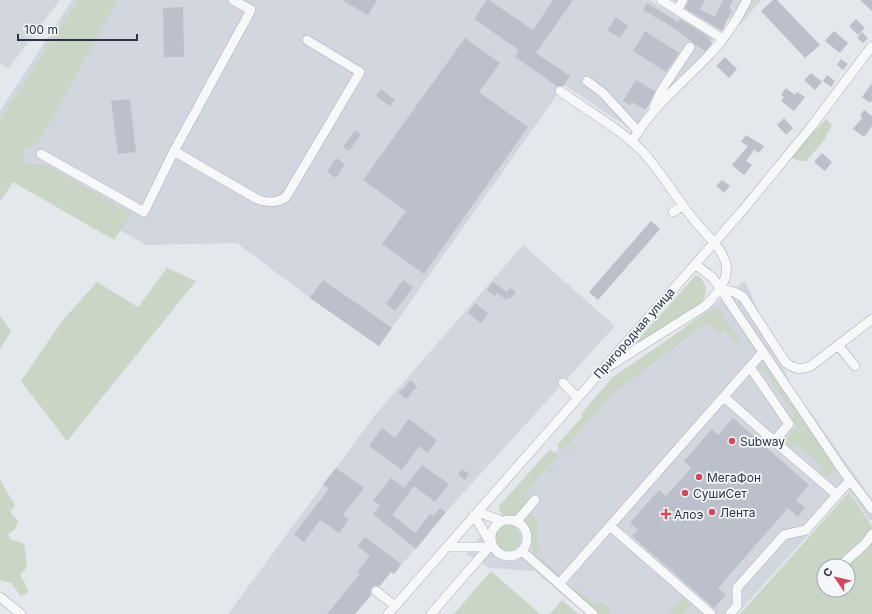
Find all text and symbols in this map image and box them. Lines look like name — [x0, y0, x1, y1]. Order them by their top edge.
scale bar — [18, 16, 137, 42]
text: 100 m — [24, 22, 58, 37]
street label: Пригородная улица — [590, 284, 678, 382]
place label: Subway — [740, 434, 785, 449]
marker: Subway — [727, 436, 737, 446]
place label: МегаФон — [707, 470, 761, 485]
marker: МегаФон — [694, 472, 704, 482]
place label: СушиСет — [693, 486, 747, 501]
marker: СушиСет — [680, 488, 690, 498]
place label: Лента — [720, 505, 755, 520]
place label: Алоэ — [674, 507, 703, 522]
marker: Лента — [707, 507, 717, 517]
marker: Алоэ — [661, 509, 671, 519]
north arrow — [816, 558, 856, 598]
text: С — [820, 565, 836, 580]

